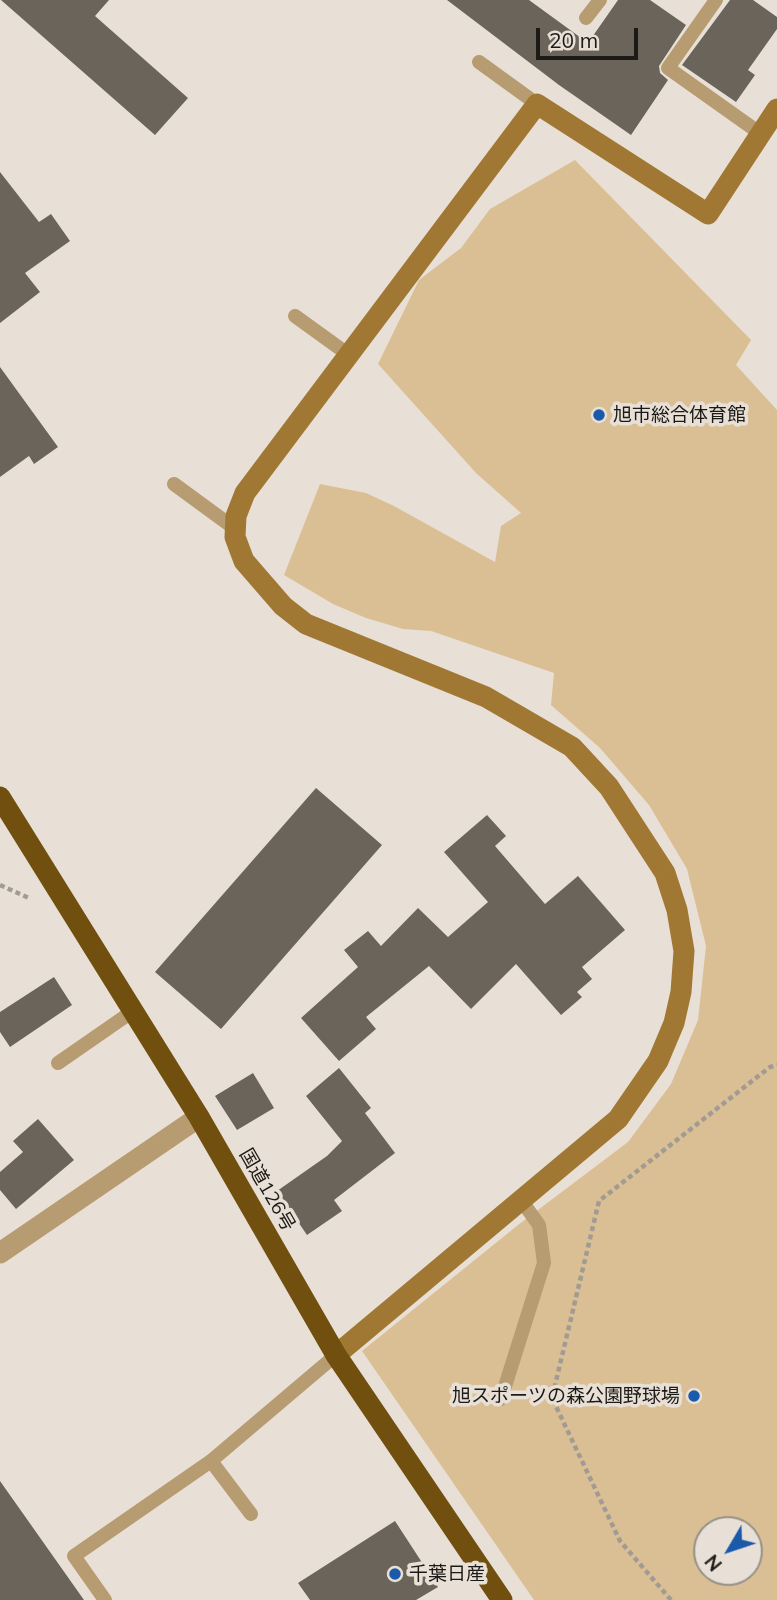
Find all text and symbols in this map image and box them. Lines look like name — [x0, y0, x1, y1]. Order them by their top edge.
scale bar — [539, 14, 640, 58]
text: 20 m — [549, 27, 598, 53]
place label: 旭市総合体育館 — [613, 404, 746, 426]
marker: 旭市総合体育館 — [591, 407, 607, 423]
street label: 国道126号 — [234, 1145, 300, 1235]
place label: 旭スポーツの森公園野球場 — [452, 1385, 680, 1407]
marker: 旭スポーツの森公園野球場 — [686, 1388, 702, 1404]
north arrow — [693, 1516, 763, 1586]
text: N — [699, 1550, 727, 1576]
place label: 千葉日産 — [409, 1563, 485, 1585]
marker: 千葉日産 — [387, 1566, 403, 1582]

